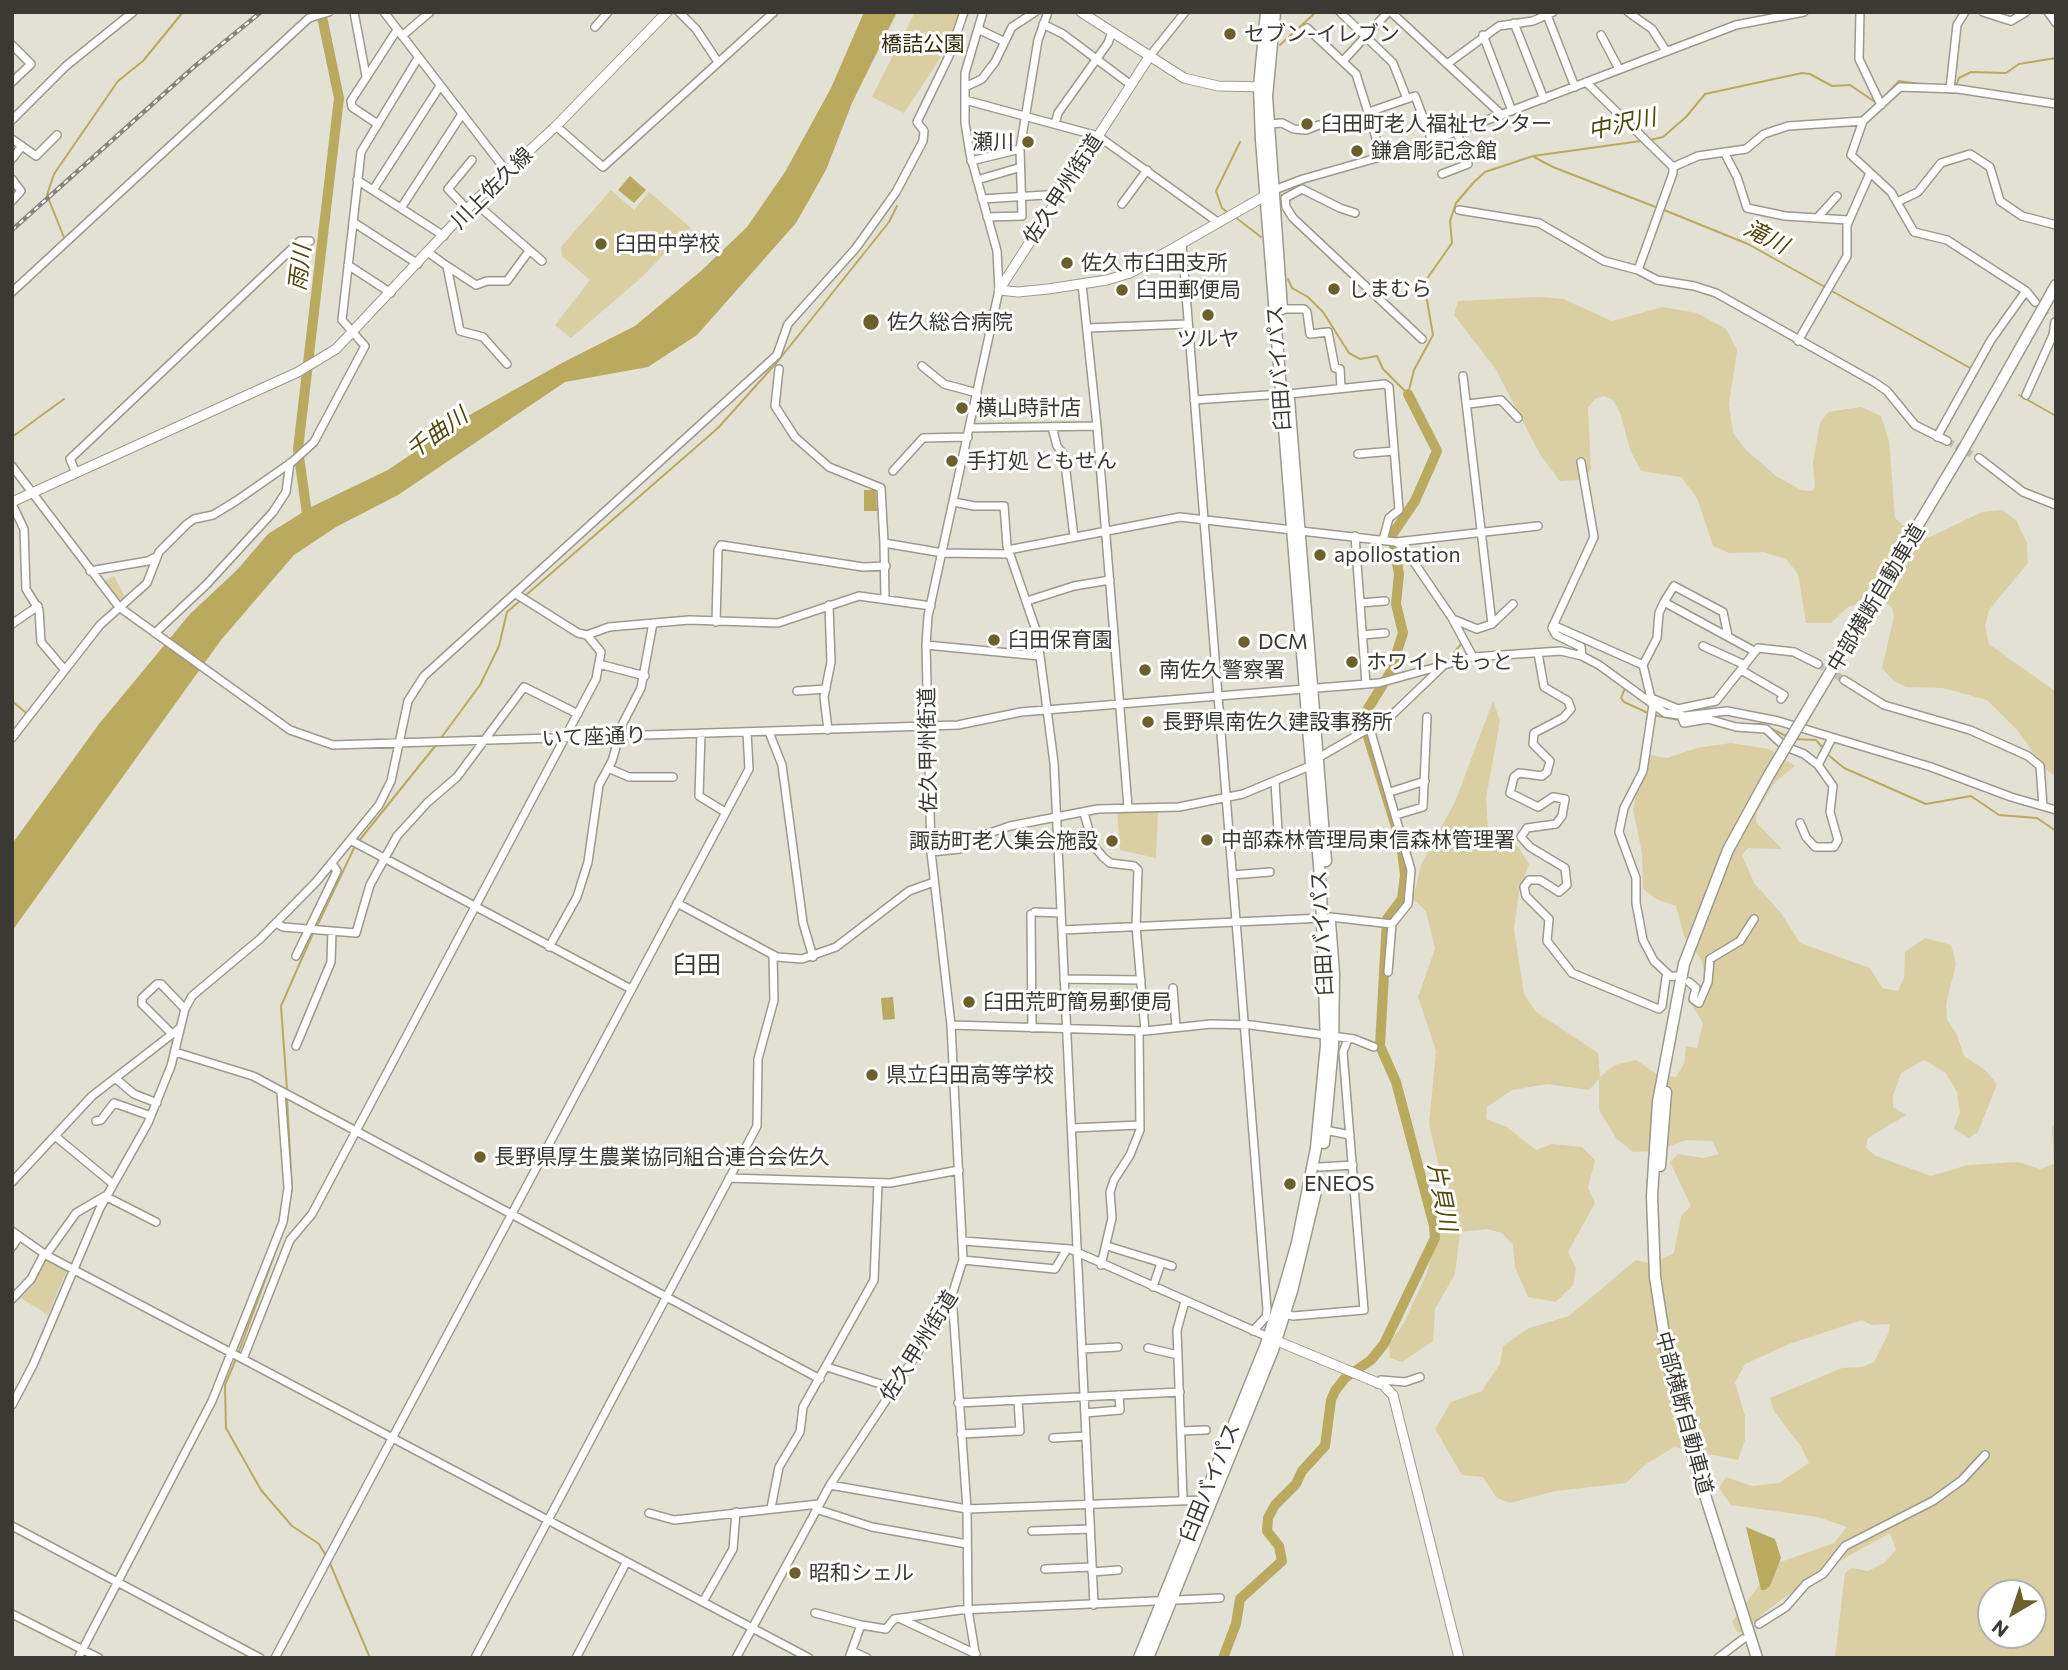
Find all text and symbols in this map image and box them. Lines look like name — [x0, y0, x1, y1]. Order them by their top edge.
place label: セブン-イレブン — [1244, 21, 1400, 47]
marker: セブン-イレブン — [1222, 26, 1238, 42]
park label: 橋詰公園 — [881, 31, 965, 57]
water label: 中沢川 — [1585, 103, 1659, 145]
place label: 臼田町老人福祉センター — [1321, 111, 1552, 137]
marker: 臼田町老人福祉センター — [1299, 116, 1315, 132]
place label: 瀬川 — [972, 129, 1014, 155]
street label: 佐久甲州街道 — [1018, 129, 1108, 249]
marker: 瀬川 — [1020, 134, 1036, 150]
place label: 鎌倉彫記念館 — [1371, 138, 1497, 164]
street label: 川上佐久線 — [446, 142, 538, 234]
marker: 鎌倉彫記念館 — [1349, 143, 1365, 159]
water label: 滝川 — [1739, 214, 1793, 260]
place label: 臼田中学校 — [615, 231, 720, 257]
marker: 臼田中学校 — [593, 236, 609, 252]
water label: 雨川 — [283, 243, 317, 293]
place label: 佐久市臼田支所 — [1081, 250, 1228, 276]
marker: 佐久市臼田支所 — [1059, 255, 1075, 271]
place label: しまむら — [1348, 276, 1432, 302]
place label: 臼田郵便局 — [1136, 277, 1241, 303]
marker: しまむら — [1326, 281, 1342, 297]
marker: 臼田郵便局 — [1114, 282, 1130, 298]
street label: 臼田バイパス — [1262, 304, 1296, 432]
marker: ツルヤ — [1200, 307, 1216, 323]
place label: 佐久総合病院 — [887, 309, 1013, 335]
marker: 佐久総合病院 — [861, 312, 881, 332]
place label: ツルヤ — [1177, 326, 1239, 352]
place label: 横山時計店 — [976, 395, 1081, 421]
marker: 横山時計店 — [954, 400, 970, 416]
water label: 千曲川 — [401, 402, 473, 464]
place label: 手打処 ともせん — [966, 448, 1117, 474]
marker: 手打処 ともせん — [944, 453, 960, 469]
street label: 中部横断自動車道 — [1822, 520, 1930, 676]
place label: apollostation — [1334, 542, 1461, 568]
marker: apollostation — [1312, 547, 1328, 563]
place label: 臼田保育園 — [1008, 627, 1113, 653]
place label: DCM — [1258, 629, 1308, 655]
marker: 臼田保育園 — [986, 632, 1002, 648]
marker: DCM — [1236, 634, 1252, 650]
place label: ホワイトもっと — [1366, 649, 1513, 675]
marker: ホワイトもっと — [1344, 654, 1360, 670]
place label: 南佐久警察署 — [1159, 657, 1285, 683]
marker: 南佐久警察署 — [1137, 662, 1153, 678]
street label: 佐久甲州街道 — [914, 687, 942, 813]
place label: 長野県南佐久建設事務所 — [1162, 709, 1393, 735]
marker: 長野県南佐久建設事務所 — [1140, 714, 1156, 730]
street label: いて座通り — [541, 723, 647, 751]
place label: 中部森林管理局東信森林管理署 — [1221, 827, 1515, 853]
place label: 諏訪町老人集会施設 — [909, 828, 1098, 854]
marker: 中部森林管理局東信森林管理署 — [1199, 832, 1215, 848]
marker: 諏訪町老人集会施設 — [1104, 833, 1120, 849]
street label: 臼田バイパス — [1306, 869, 1338, 997]
district label: 臼田 — [673, 951, 721, 979]
place label: 臼田荒町簡易郵便局 — [983, 989, 1172, 1015]
marker: 臼田荒町簡易郵便局 — [961, 994, 977, 1010]
place label: 県立臼田高等学校 — [886, 1062, 1054, 1088]
marker: 県立臼田高等学校 — [864, 1067, 880, 1083]
place label: 長野県厚生農業協同組合連合会佐久 — [494, 1144, 830, 1170]
marker: 長野県厚生農業協同組合連合会佐久 — [472, 1149, 488, 1165]
water label: 片貝川 — [1422, 1161, 1462, 1233]
place label: ENEOS — [1304, 1171, 1374, 1197]
marker: ENEOS — [1282, 1176, 1298, 1192]
street label: 佐久甲州街道 — [875, 1286, 963, 1406]
street label: 中部横断自動車道 — [1650, 1329, 1718, 1497]
street label: 臼田バイパス — [1175, 1419, 1245, 1545]
place label: 昭和シェル — [809, 1560, 914, 1586]
marker: 昭和シェル — [787, 1565, 803, 1581]
north arrow — [1977, 1579, 2047, 1649]
text: N — [1987, 1616, 2013, 1643]

